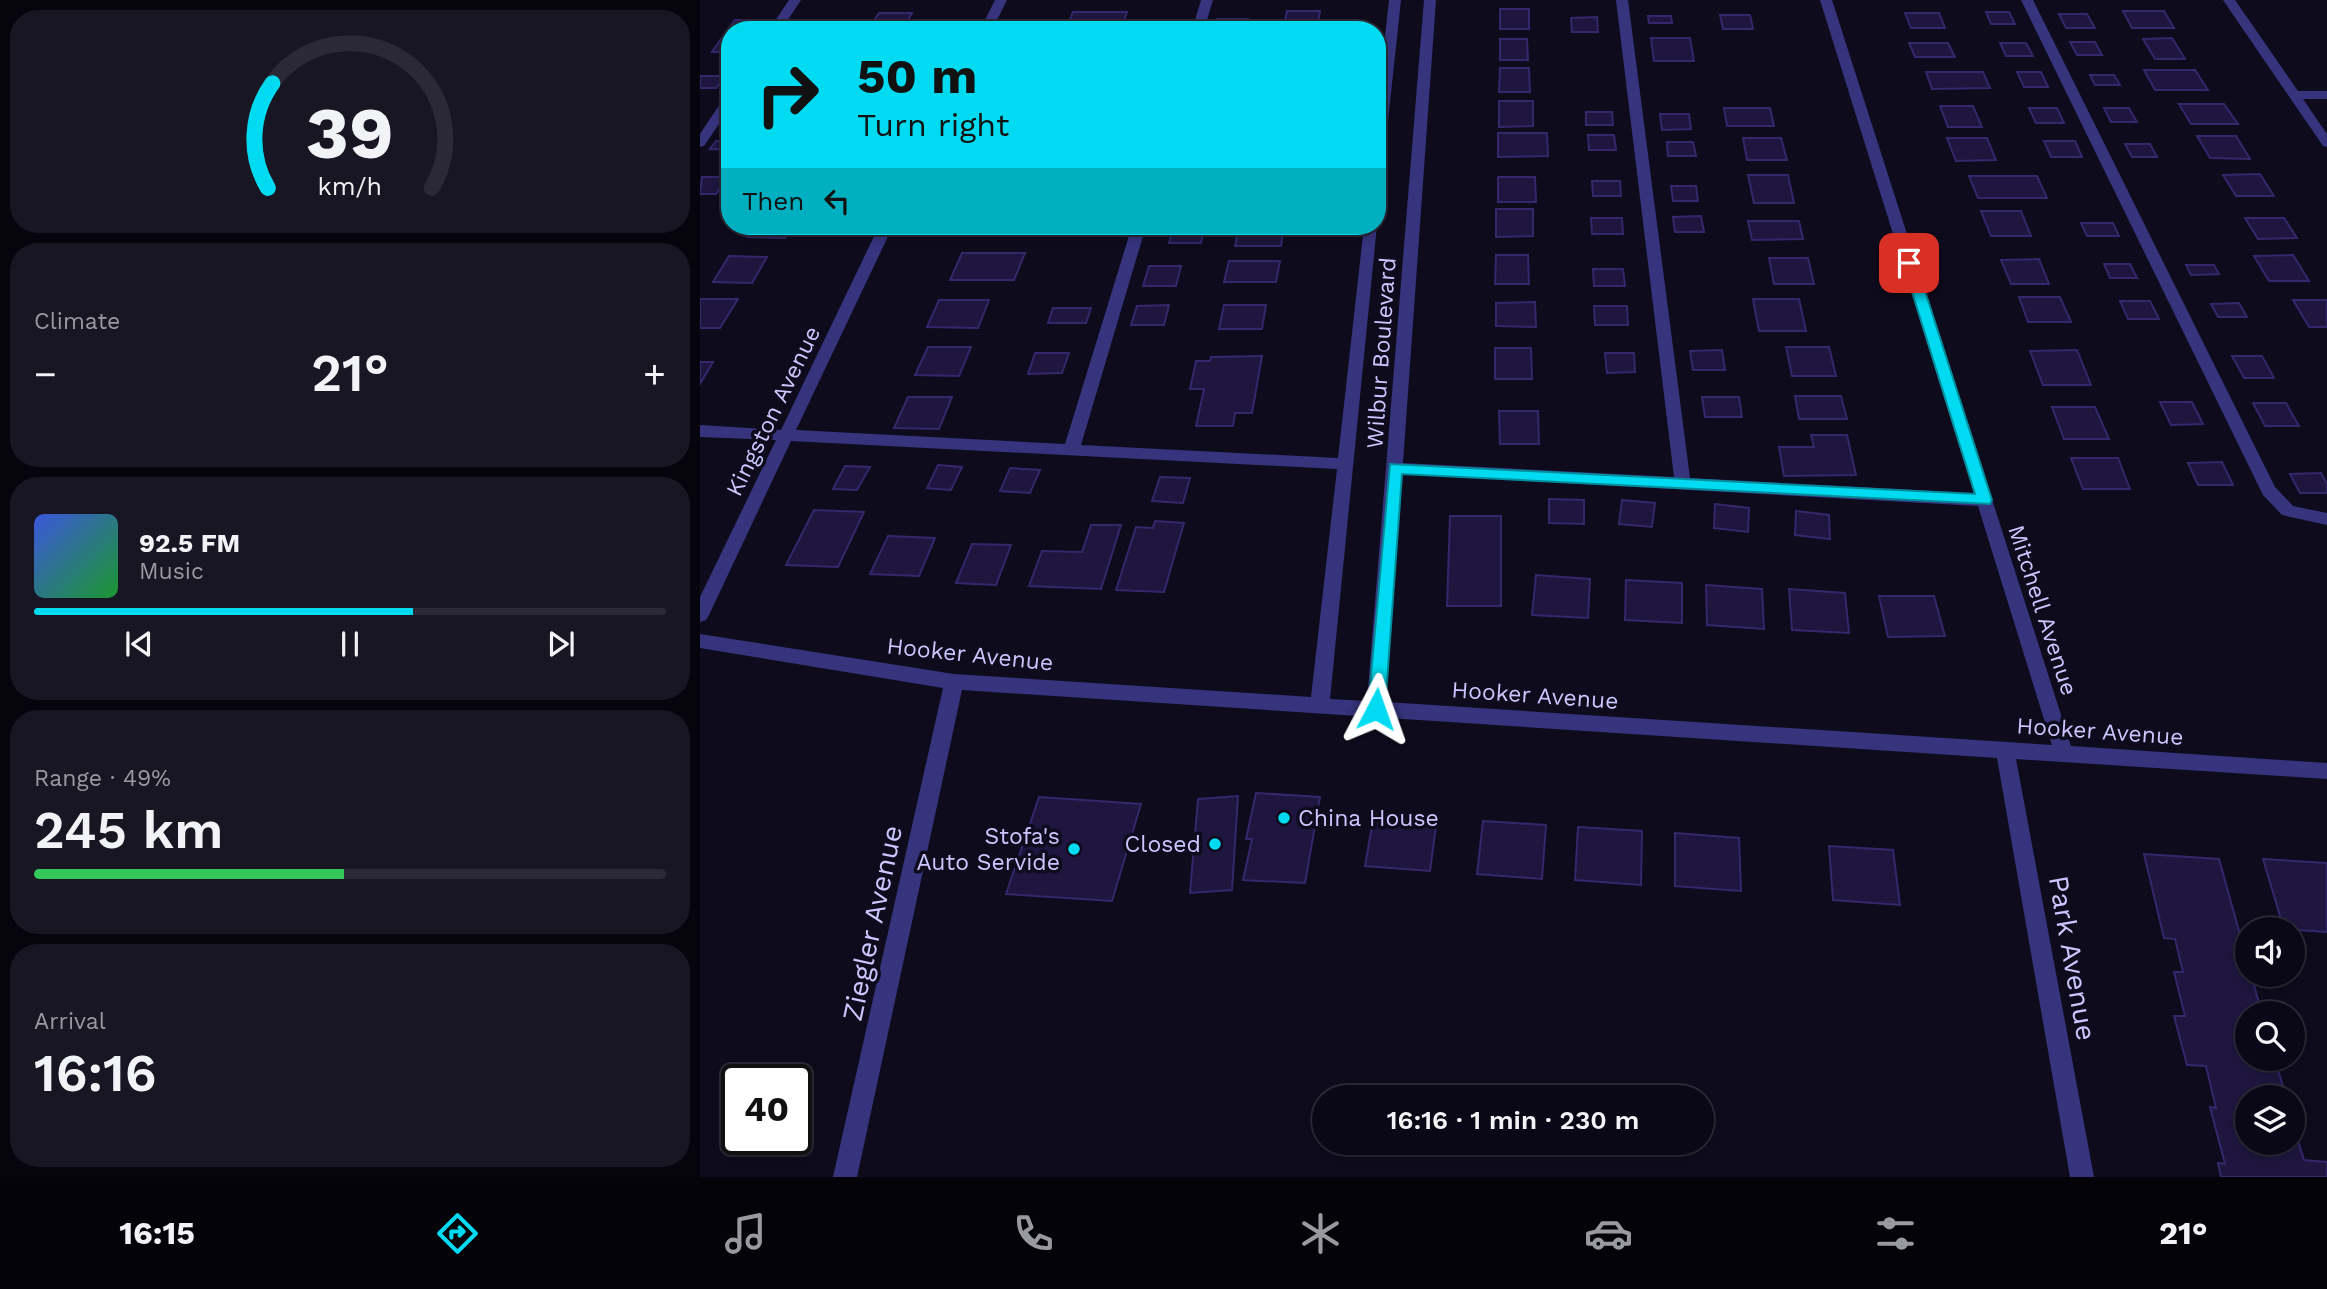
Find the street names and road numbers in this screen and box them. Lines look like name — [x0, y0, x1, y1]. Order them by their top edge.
street label: Wilbur Boulevard — [1361, 256, 1402, 450]
street label: Kingston Avenue — [721, 322, 826, 501]
street label: Mitchell Avenue — [2002, 522, 2083, 699]
street label: Hooker Avenue — [885, 632, 1055, 677]
street label: Hooker Avenue — [1451, 676, 1619, 715]
street label: Hooker Avenue — [2016, 712, 2184, 751]
street label: Ziegler Avenue — [836, 822, 909, 1024]
street label: Park Avenue — [2042, 873, 2103, 1043]

